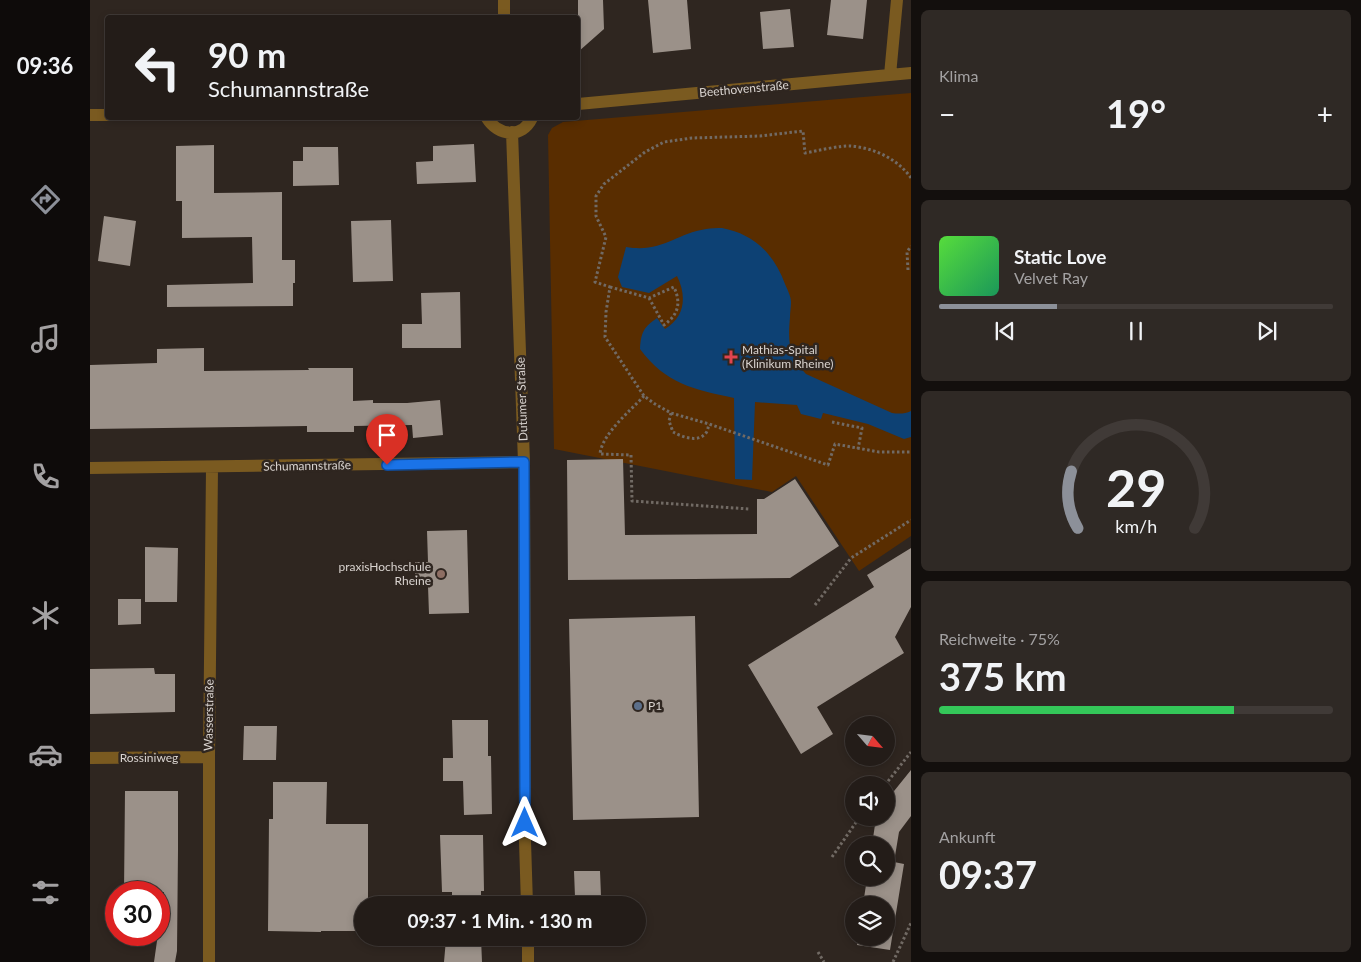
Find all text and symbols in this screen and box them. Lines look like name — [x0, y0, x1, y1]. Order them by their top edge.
text: 90 m — [208, 33, 286, 75]
icon: left — [125, 35, 190, 100]
text: 09:36 — [17, 52, 73, 79]
text: Klima — [939, 66, 978, 85]
text: Schumannstraße — [208, 75, 369, 102]
street label: Beethovenstraße — [698, 77, 789, 100]
text: 19° — [1106, 90, 1166, 136]
text: − — [939, 97, 955, 131]
text: + — [1317, 97, 1333, 131]
icon: directions — [28, 182, 63, 217]
text: Static Love — [1014, 245, 1106, 268]
text: Velvet Ray — [1014, 268, 1088, 287]
icon: previous — [991, 317, 1019, 345]
icon: pause — [1122, 317, 1150, 345]
icon: next — [1253, 317, 1281, 345]
icon: music — [28, 321, 63, 356]
place label: Mathias-Spital (Klinikum Rheine) — [742, 342, 833, 371]
marker: Mathias-Spital (Klinikum Rheine) — [724, 350, 738, 364]
street label: Dutumer Straße — [513, 357, 530, 441]
pin — [366, 414, 408, 465]
icon: arrive — [373, 421, 401, 449]
text: 29 — [1106, 456, 1166, 518]
street label: Schumannstraße — [263, 457, 351, 474]
icon: phone — [28, 459, 63, 494]
text: km/h — [1115, 515, 1157, 537]
place label: praxisHochschule Rheine — [338, 559, 431, 588]
marker: praxisHochschule Rheine — [435, 568, 447, 580]
icon: climate — [28, 598, 63, 633]
text: Reichweite · 75% — [939, 629, 1060, 648]
text: 375 km — [939, 653, 1067, 699]
street label: Wasserstraße — [200, 679, 217, 751]
place label: P1 — [648, 698, 662, 713]
marker: P1 — [632, 700, 644, 712]
north arrow — [845, 716, 895, 766]
map controls — [845, 716, 895, 946]
icon: car — [28, 737, 63, 772]
street label: Rossiniweg — [120, 750, 178, 765]
button: sound — [845, 776, 895, 826]
position arrow — [498, 796, 550, 848]
text: Ankunft — [939, 827, 996, 846]
button: search — [845, 836, 895, 886]
text: 09:37 — [939, 851, 1037, 897]
icon: filters — [28, 875, 63, 910]
speed limit sign: 30 — [105, 881, 170, 946]
button: layers — [845, 896, 895, 946]
text: 09:37 · 1 Min. · 130 m — [408, 909, 592, 932]

